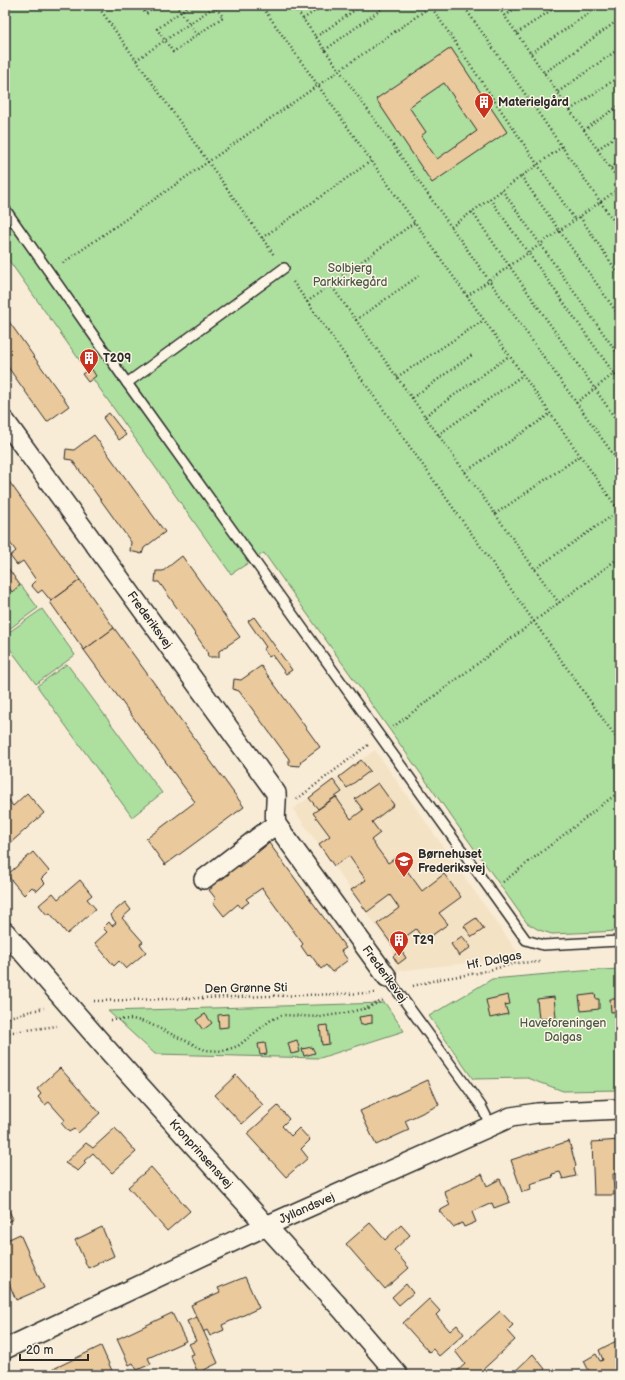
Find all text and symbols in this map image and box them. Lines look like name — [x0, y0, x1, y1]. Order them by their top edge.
building icon: Materielgård — [473, 91, 495, 119]
place label: Materielgård — [498, 95, 569, 110]
park label: Solbjerg Parkkirkegård — [313, 261, 387, 290]
building icon: T209 — [78, 347, 100, 375]
place label: T209 — [103, 351, 131, 366]
street label: Frederiksvej — [124, 589, 175, 652]
place label: Børnehuset Frederiksvej — [418, 847, 485, 876]
school or university icon: Børnehuset Frederiksvej — [393, 850, 415, 878]
building icon: T29 — [388, 929, 410, 957]
place label: T29 — [413, 933, 434, 948]
street label: Frederiksvej — [359, 943, 410, 1006]
street label: Hf. Dalgas — [465, 948, 523, 973]
street label: Den Grønne Sti — [204, 980, 288, 997]
park label: Haveforeningen Dalgas — [520, 1016, 607, 1045]
street label: Kronprinsensvej — [166, 1116, 236, 1192]
street label: Jyllandsvej — [277, 1189, 337, 1227]
scale bar — [20, 1336, 88, 1362]
text: 20 m — [26, 1343, 53, 1358]

